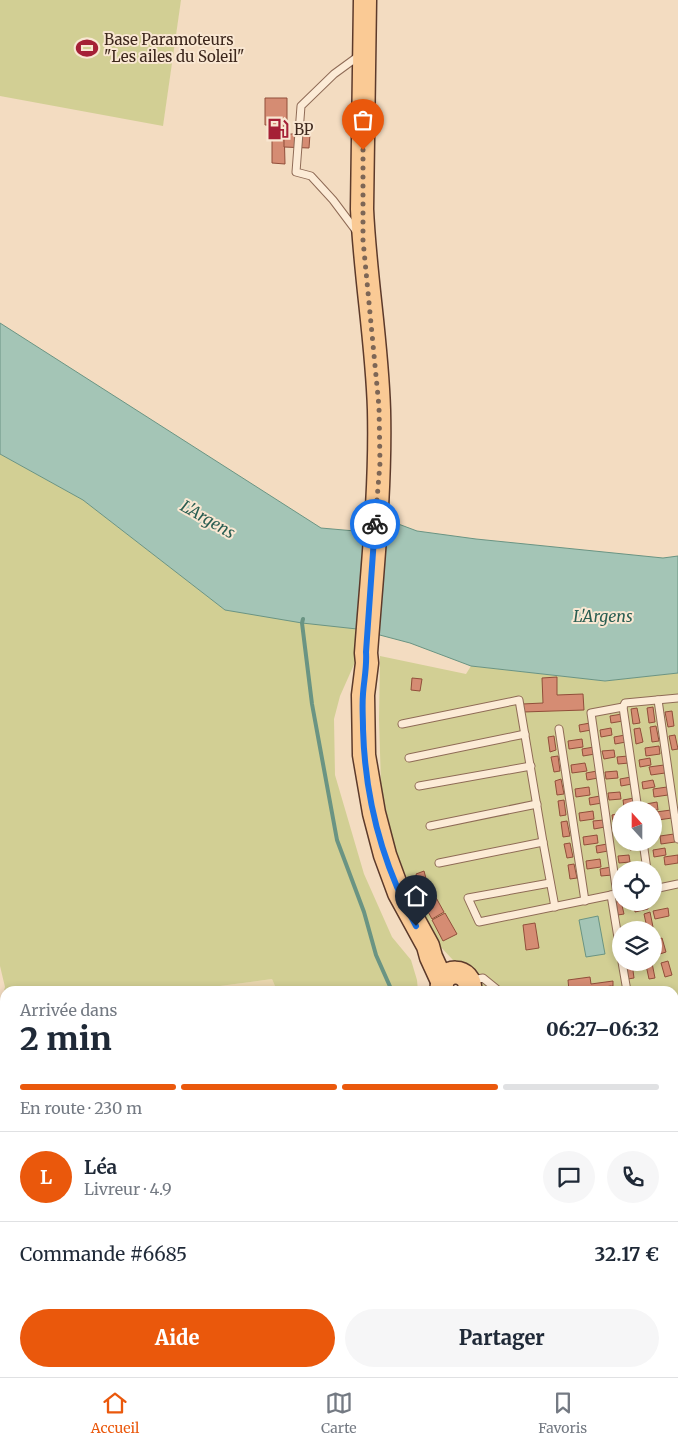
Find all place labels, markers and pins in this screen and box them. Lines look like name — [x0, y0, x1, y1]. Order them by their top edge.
place label: Base Paramoteurs "Les ailes du Soleil" — [104, 30, 245, 66]
sports icon: Base Paramoteurs "Les ailes du Soleil" — [74, 35, 100, 61]
pin — [342, 99, 384, 150]
fuel station icon: BP — [265, 116, 291, 142]
place label: BP — [294, 120, 314, 139]
pin — [395, 875, 437, 926]

